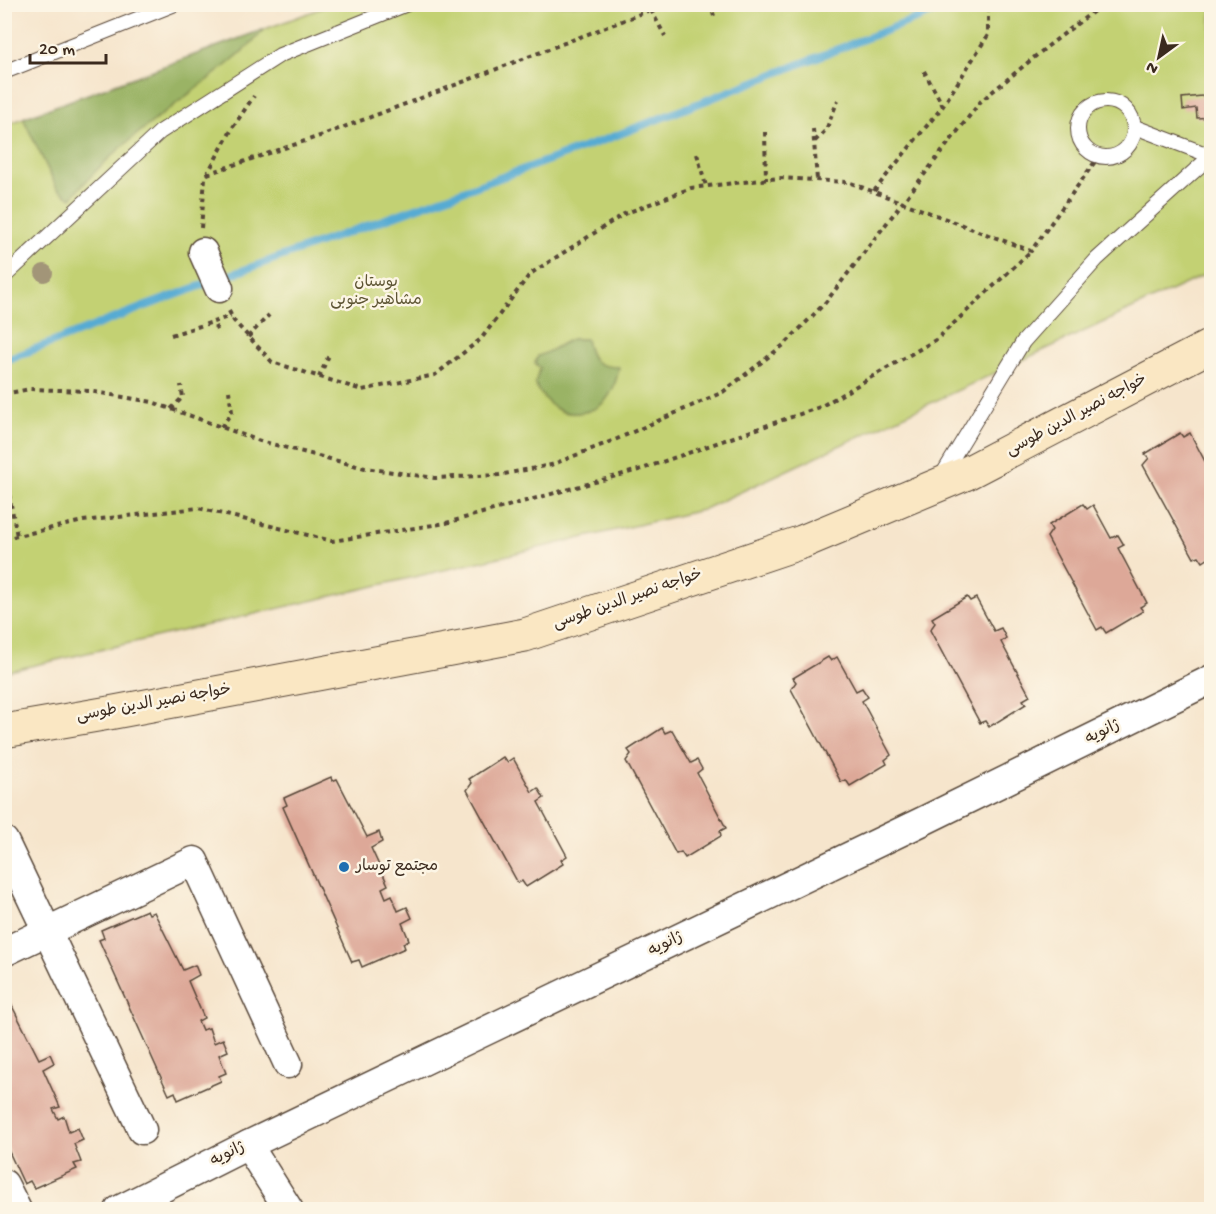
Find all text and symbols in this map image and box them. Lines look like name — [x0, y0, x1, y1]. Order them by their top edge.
scale bar — [30, 27, 106, 65]
north arrow — [1129, 27, 1189, 87]
text: 20 m — [39, 40, 75, 61]
text: N — [1143, 56, 1162, 77]
park label: بوستان مشاهیر جنوبی — [330, 274, 422, 311]
street label: خواجه نصیر الدین طوسی — [1003, 371, 1151, 461]
street label: خواجه نصیر الدین طوسی — [551, 566, 705, 634]
street label: خواجه نصیر الدین طوسی — [75, 681, 233, 727]
street label: ژانویه — [1083, 717, 1123, 749]
place label: مجتمع توسار — [354, 858, 438, 877]
marker: مجتمع توسار — [337, 860, 351, 874]
street label: ژانویه — [646, 929, 686, 961]
street label: ژانویه — [208, 1139, 248, 1171]

